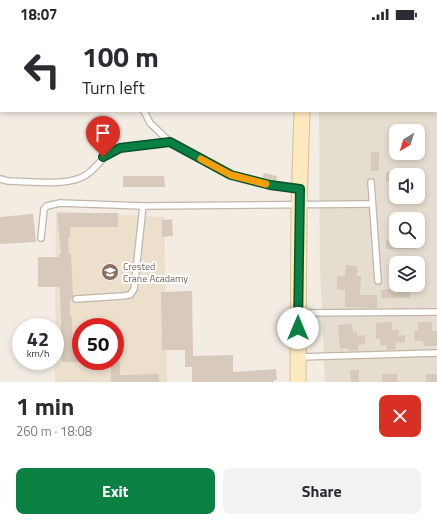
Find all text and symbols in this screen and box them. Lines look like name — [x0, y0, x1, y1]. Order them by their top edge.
text: 18:07 — [20, 3, 57, 26]
text: 100 m — [82, 35, 159, 78]
icon: left — [16, 44, 68, 96]
text: Turn left — [82, 74, 145, 101]
pin — [86, 116, 120, 157]
icon: arrive — [92, 122, 114, 144]
north arrow — [389, 124, 425, 160]
map controls — [389, 124, 425, 292]
button: sound — [389, 168, 425, 204]
button: search — [389, 212, 425, 248]
button: layers — [389, 256, 425, 292]
place label: Crested Crane Acadamy — [123, 259, 188, 286]
school or university icon: Crested Crane Acadamy — [100, 262, 120, 282]
position arrow — [277, 307, 319, 349]
speed limit sign: 50 — [72, 318, 124, 370]
text: 42 — [27, 323, 49, 354]
text: km/h — [27, 346, 49, 361]
text: 1 min — [16, 388, 74, 424]
button: close — [379, 395, 421, 437]
text: 260 m · 18:08 — [16, 421, 92, 441]
button: Exit — [16, 468, 215, 514]
button: Share — [223, 468, 421, 514]

